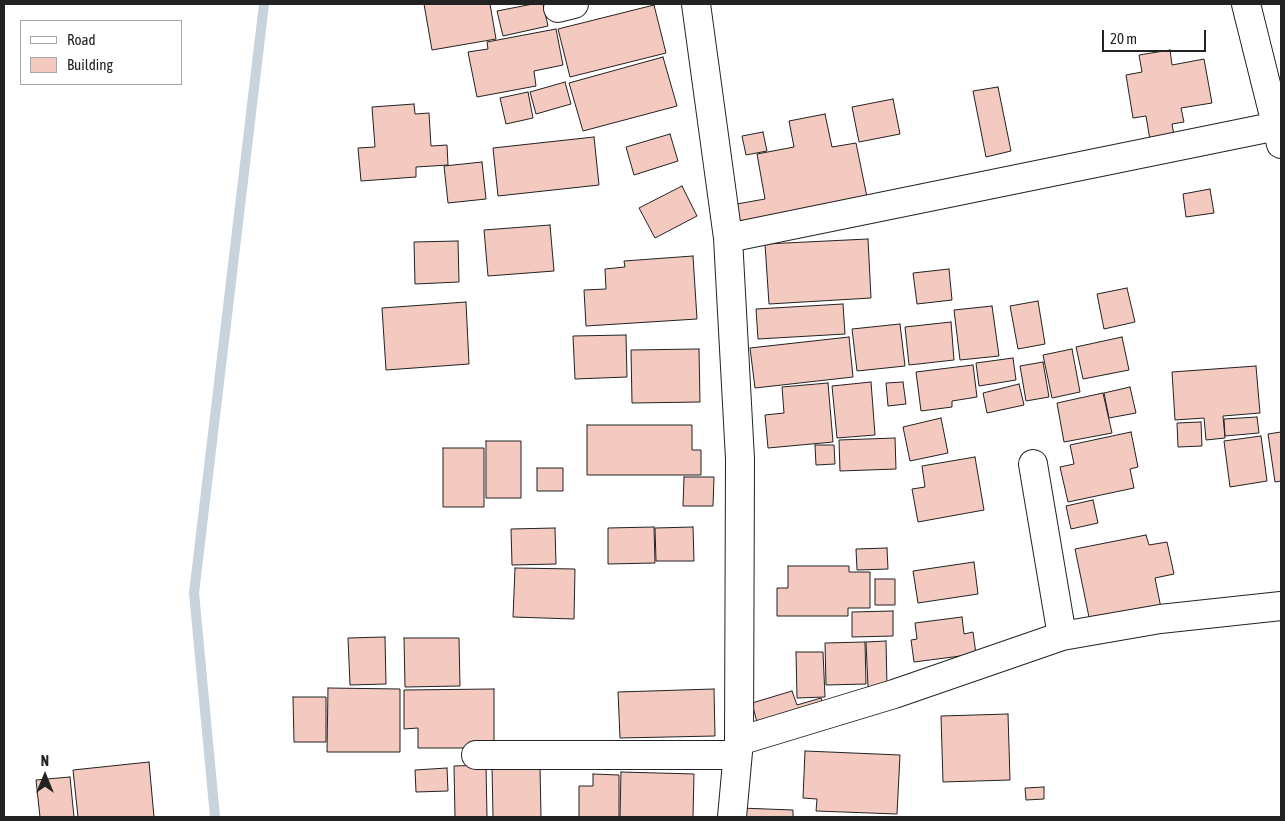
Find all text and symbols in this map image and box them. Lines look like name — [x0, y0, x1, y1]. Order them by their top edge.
legend — [20, 20, 182, 85]
scale bar — [1105, 20, 1209, 52]
text: 20 m — [1110, 30, 1137, 47]
text: Road — [67, 31, 96, 48]
text: Building — [67, 56, 113, 73]
north arrow — [20, 751, 70, 801]
text: N — [41, 753, 49, 769]

